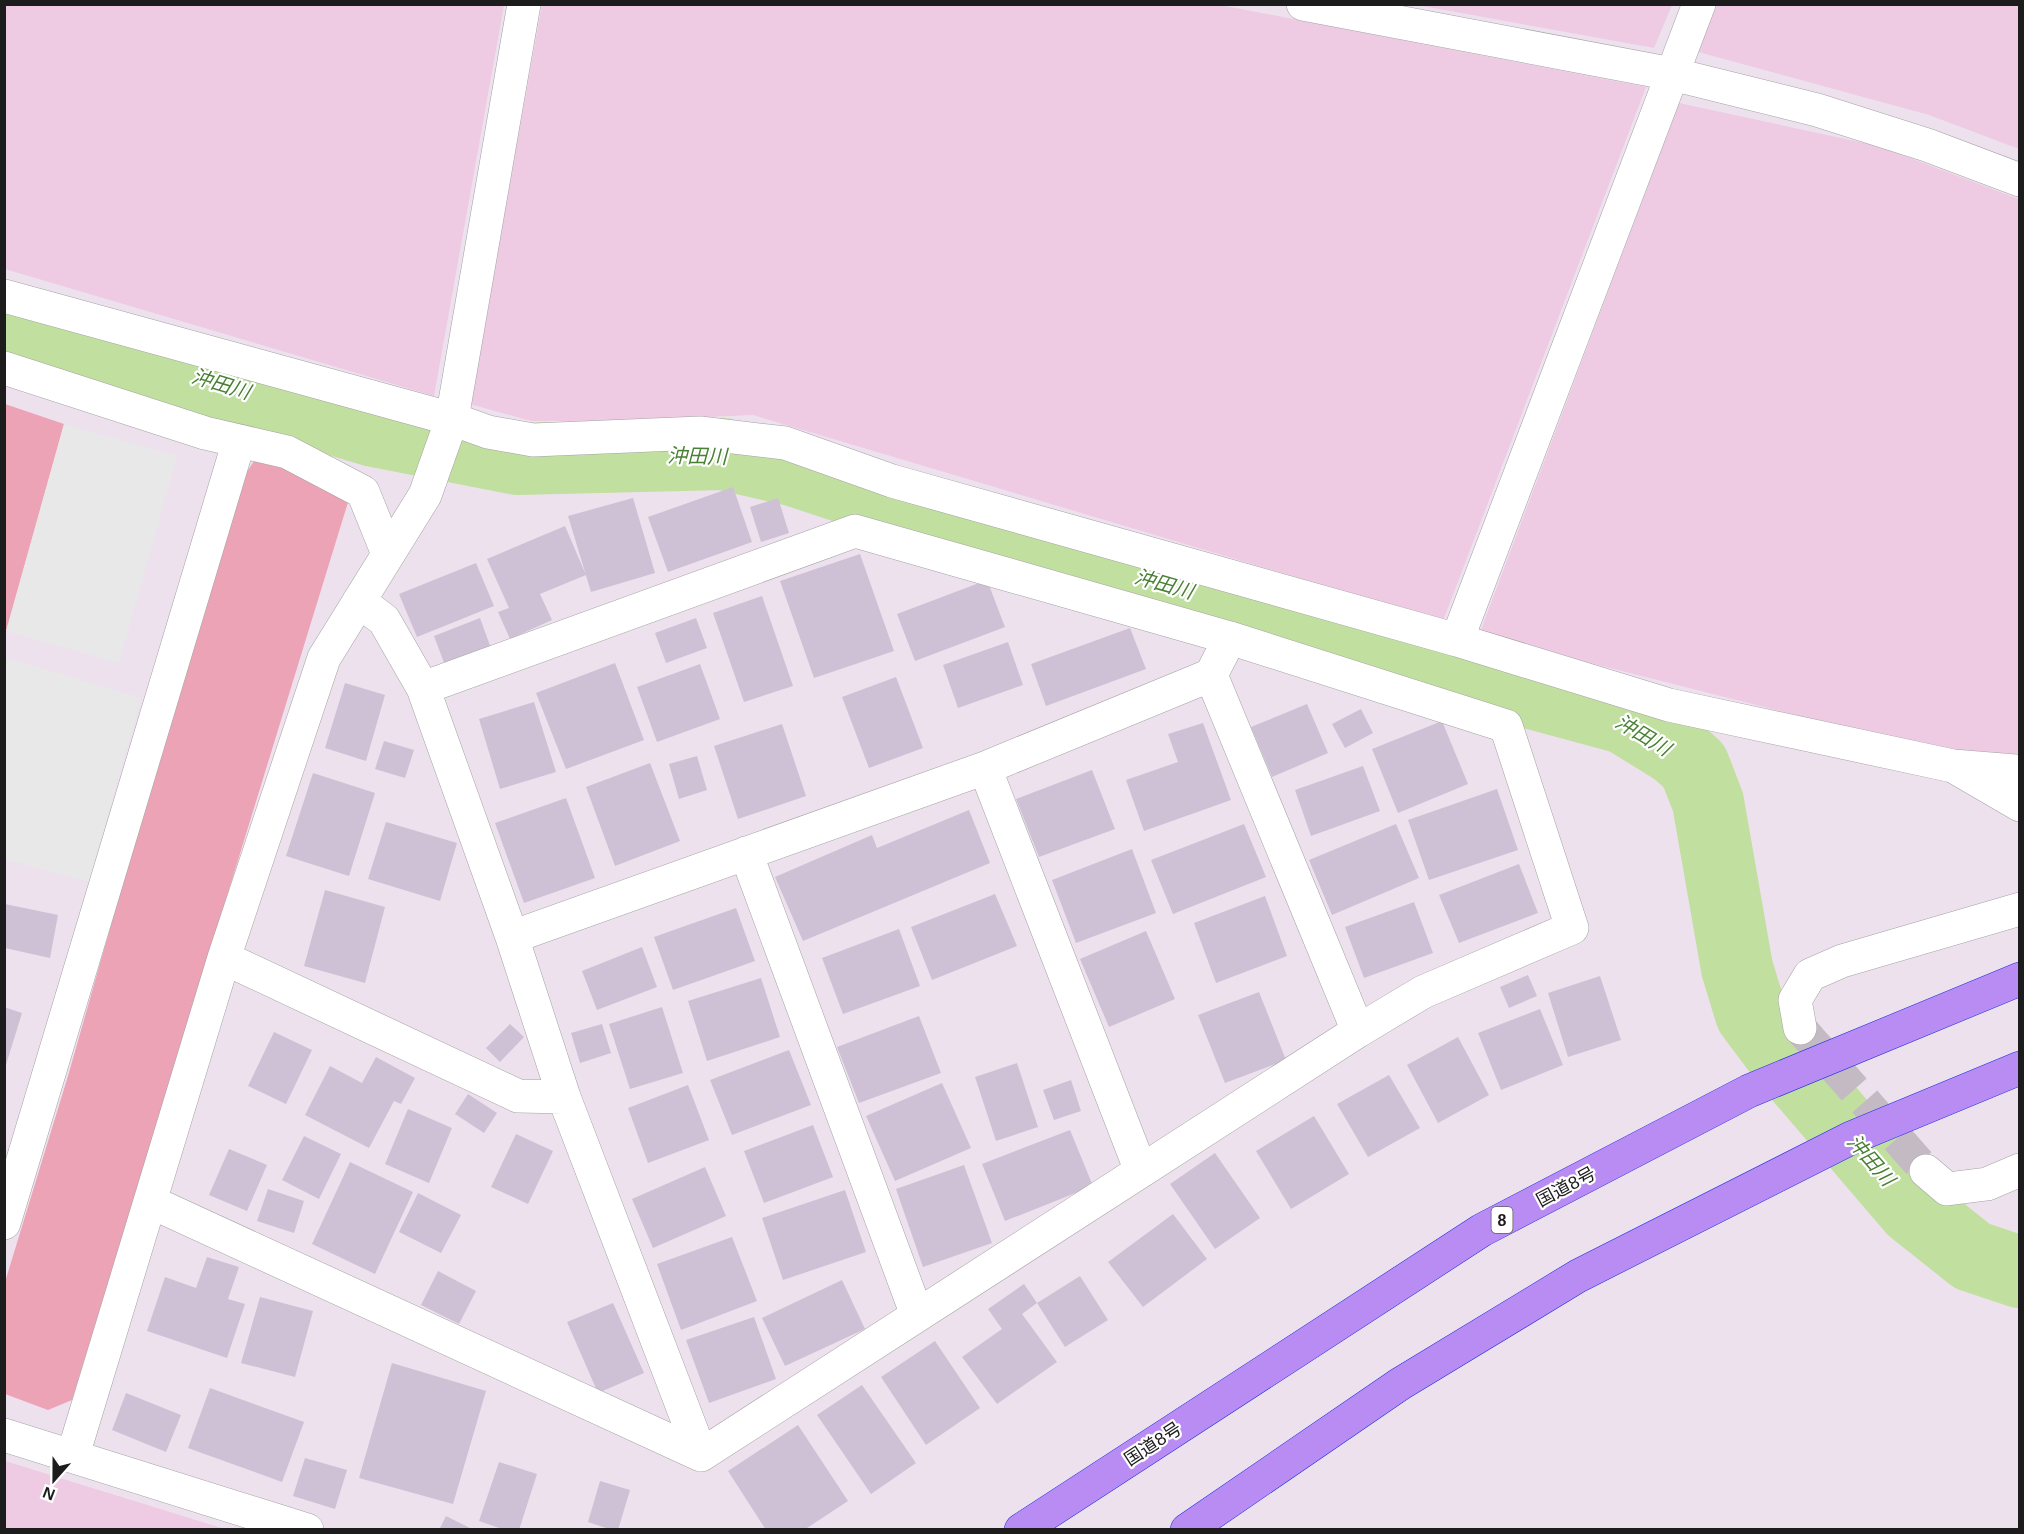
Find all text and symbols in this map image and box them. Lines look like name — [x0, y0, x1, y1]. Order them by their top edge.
water label: 沖田川 — [189, 365, 255, 404]
water label: 沖田川 — [667, 444, 729, 468]
water label: 沖田川 — [1132, 565, 1198, 603]
water label: 沖田川 — [1612, 710, 1676, 761]
water label: 沖田川 — [1843, 1130, 1900, 1191]
street label: 国道8号 — [1533, 1163, 1599, 1211]
road number: 8 — [1492, 1207, 1512, 1233]
street label: 国道8号 — [1121, 1418, 1185, 1470]
north arrow — [24, 1450, 84, 1510]
text: N — [40, 1484, 57, 1504]

